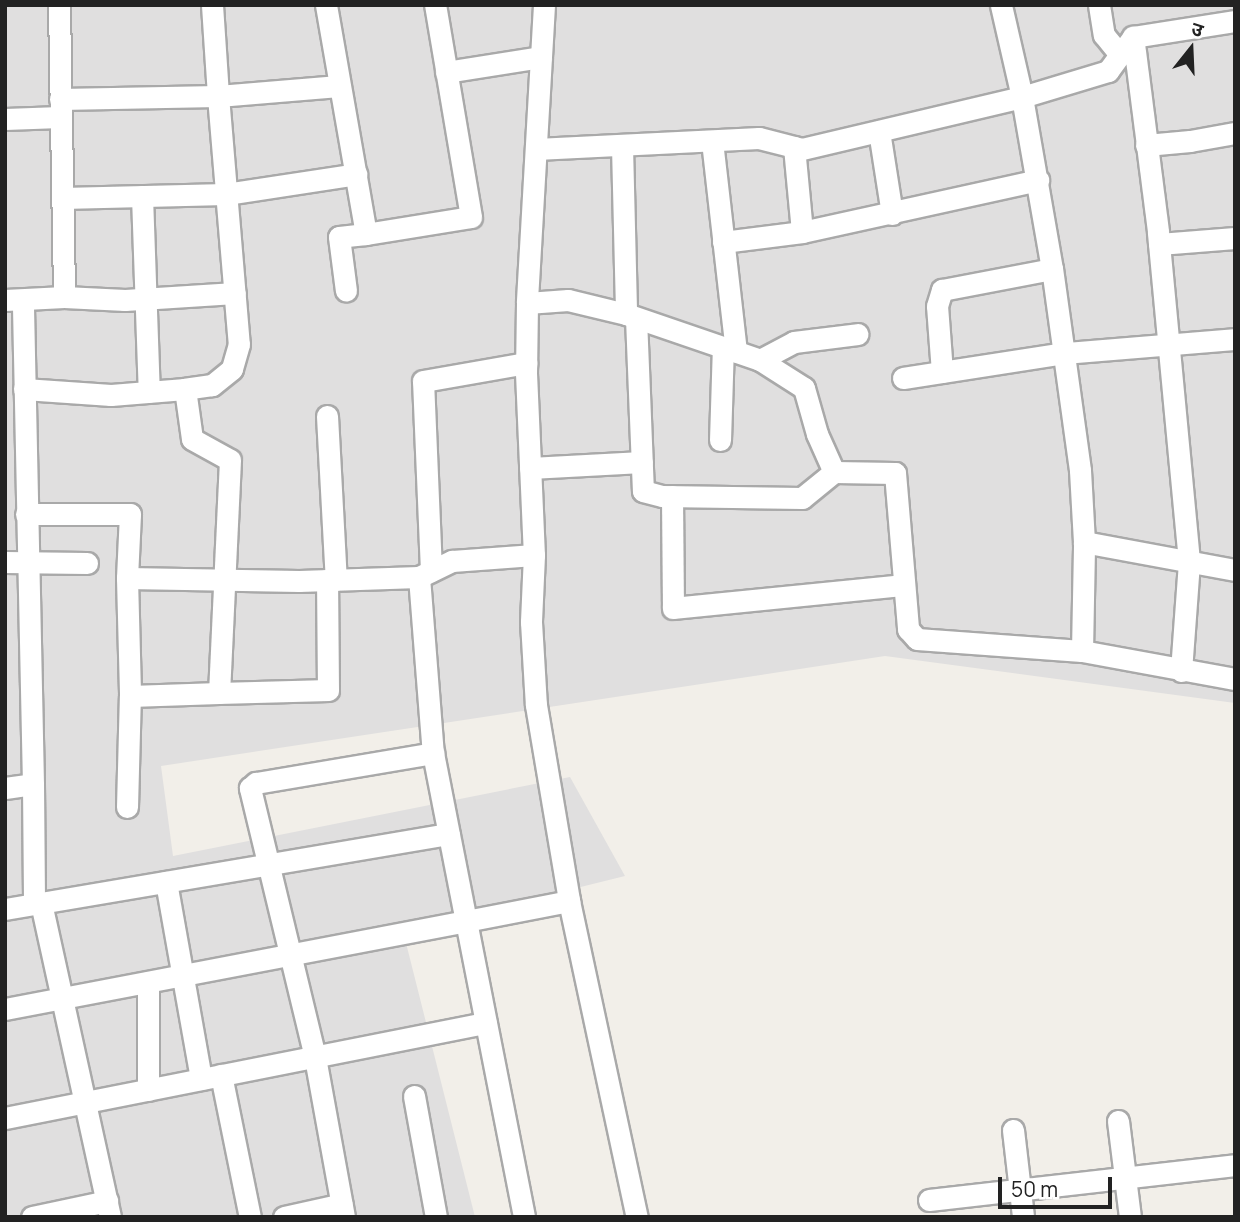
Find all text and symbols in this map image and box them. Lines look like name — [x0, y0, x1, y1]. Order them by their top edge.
north arrow — [1156, 14, 1226, 84]
text: उ — [1188, 15, 1207, 43]
scale bar — [1002, 1162, 1116, 1206]
text: 50 m — [1011, 1175, 1058, 1203]

